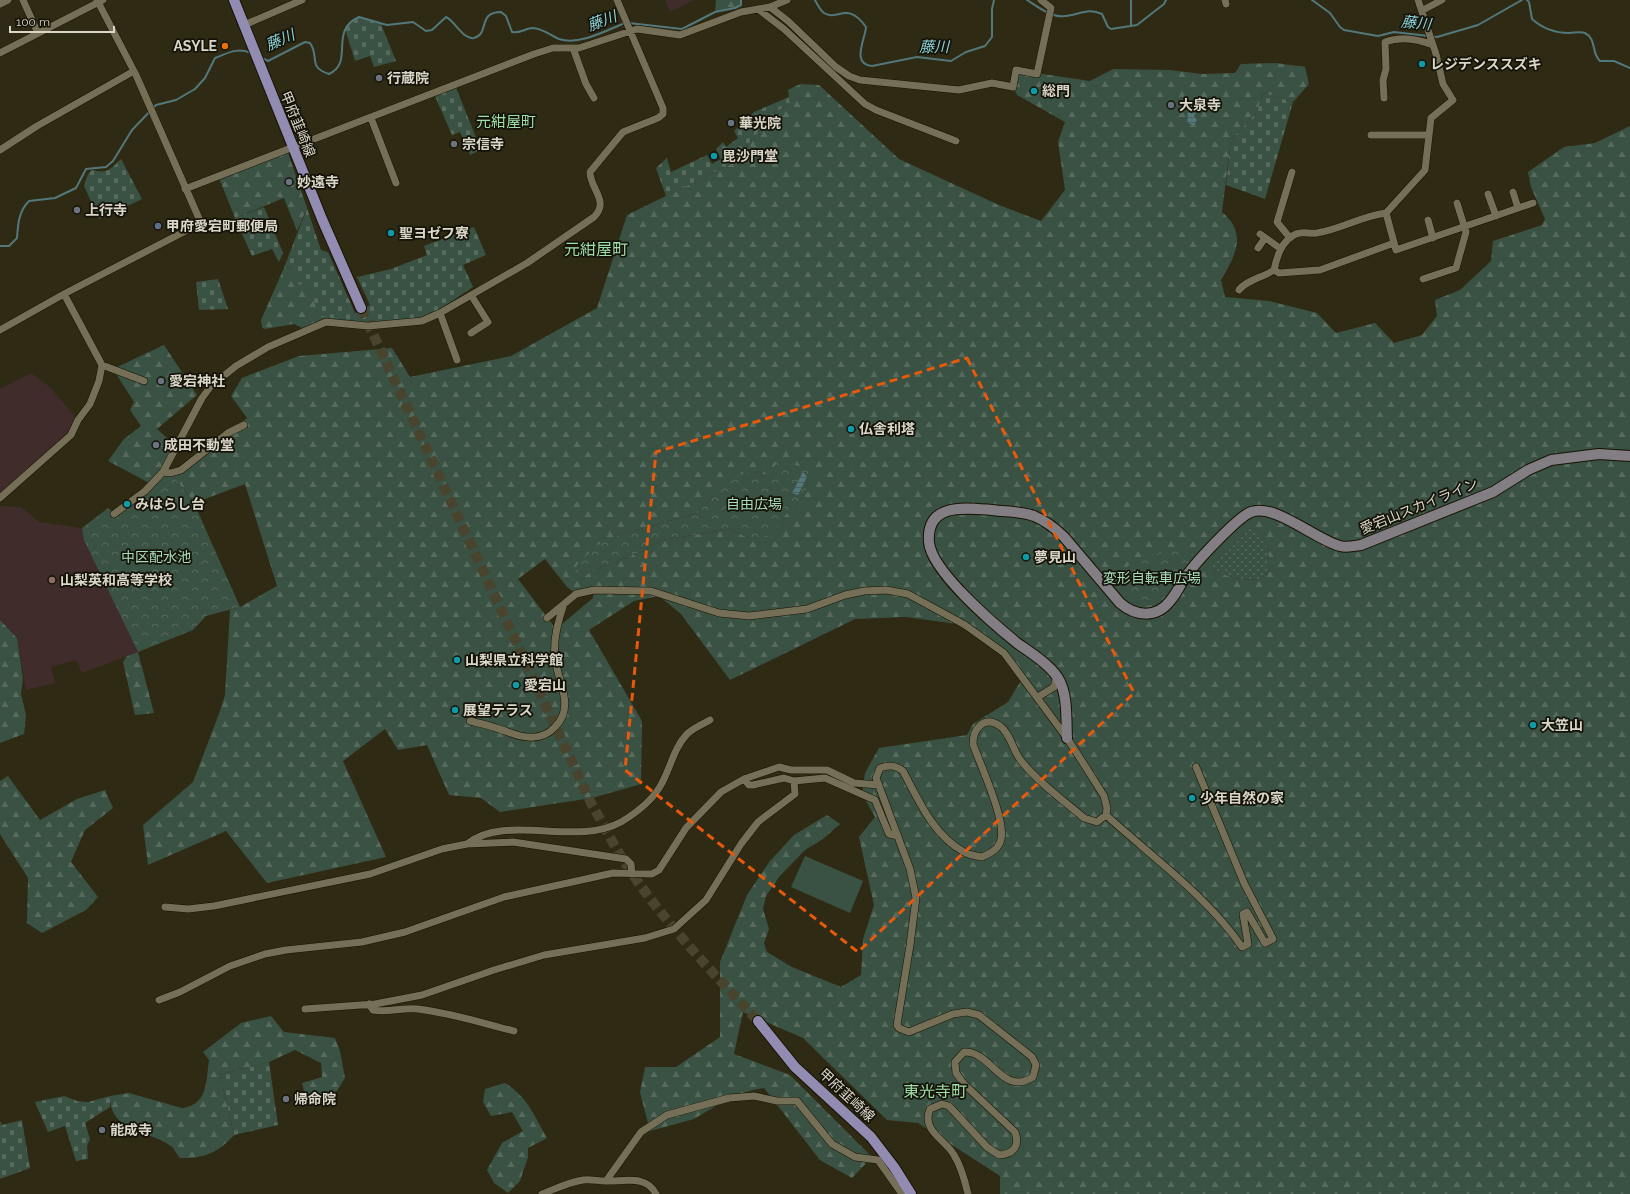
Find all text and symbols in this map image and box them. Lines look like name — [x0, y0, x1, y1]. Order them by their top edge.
water label: 藤川 — [585, 7, 621, 35]
scale bar — [10, 8, 114, 34]
water label: 藤川 — [1400, 12, 1434, 34]
text: 100 m — [16, 15, 50, 29]
water label: 藤川 — [263, 25, 299, 54]
place label: ASYLE — [174, 38, 217, 54]
water label: 藤川 — [919, 38, 951, 56]
marker: ASYLE — [220, 41, 230, 51]
place label: レジデンススズキ — [1430, 56, 1542, 72]
marker: レジデンススズキ — [1417, 59, 1427, 69]
place label: 行蔵院 — [387, 70, 429, 86]
marker: 行蔵院 — [374, 73, 384, 83]
place label: 総門 — [1042, 83, 1070, 99]
marker: 総門 — [1029, 86, 1039, 96]
street label: 甲府韮崎線 — [277, 89, 319, 159]
place label: 大泉寺 — [1179, 97, 1221, 113]
marker: 大泉寺 — [1166, 100, 1176, 110]
district label: 元紺屋町 — [476, 113, 536, 131]
place label: 華光院 — [739, 115, 781, 131]
marker: 華光院 — [726, 118, 736, 128]
place label: 宗信寺 — [462, 136, 504, 152]
marker: 宗信寺 — [449, 139, 459, 149]
place label: 毘沙門堂 — [722, 148, 778, 164]
marker: 毘沙門堂 — [709, 151, 719, 161]
place label: 妙遠寺 — [297, 174, 339, 190]
marker: 妙遠寺 — [284, 177, 294, 187]
place label: 上行寺 — [85, 202, 127, 218]
marker: 上行寺 — [72, 205, 82, 215]
place label: 甲府愛宕町郵便局 — [166, 218, 278, 234]
marker: 甲府愛宕町郵便局 — [153, 221, 163, 231]
place label: 聖ヨゼフ寮 — [399, 225, 469, 241]
marker: 聖ヨゼフ寮 — [386, 228, 396, 238]
district label: 元紺屋町 — [564, 240, 628, 259]
place label: 愛宕神社 — [169, 373, 225, 389]
marker: 愛宕神社 — [156, 376, 166, 386]
place label: 仏舎利塔 — [859, 421, 915, 437]
marker: 仏舎利塔 — [846, 424, 856, 434]
place label: 成田不動堂 — [164, 437, 234, 453]
marker: 成田不動堂 — [151, 440, 161, 450]
street label: 愛宕山スカイライン — [1358, 475, 1480, 537]
place label: みはらし台 — [135, 496, 205, 512]
park label: 自由広場 — [726, 496, 782, 512]
marker: みはらし台 — [122, 499, 132, 509]
park label: 中区配水池 — [121, 549, 191, 565]
place label: 夢見山 — [1034, 549, 1076, 565]
marker: 夢見山 — [1021, 552, 1031, 562]
park label: 変形自転車広場 — [1103, 570, 1201, 586]
place label: 山梨英和高等学校 — [60, 572, 172, 588]
marker: 山梨英和高等学校 — [47, 575, 57, 585]
place label: 山梨県立科学館 — [465, 652, 563, 668]
marker: 山梨県立科学館 — [452, 655, 462, 665]
place label: 愛宕山 — [524, 677, 566, 693]
marker: 愛宕山 — [511, 680, 521, 690]
place label: 展望テラス — [463, 702, 533, 718]
marker: 展望テラス — [450, 705, 460, 715]
place label: 大笠山 — [1541, 717, 1583, 733]
marker: 大笠山 — [1528, 720, 1538, 730]
place label: 少年自然の家 — [1200, 790, 1284, 806]
marker: 少年自然の家 — [1187, 793, 1197, 803]
street label: 甲府韮崎線 — [816, 1065, 878, 1125]
district label: 東光寺町 — [903, 1082, 967, 1101]
place label: 帰命院 — [294, 1091, 336, 1107]
marker: 帰命院 — [281, 1094, 291, 1104]
place label: 能成寺 — [110, 1122, 152, 1138]
marker: 能成寺 — [97, 1125, 107, 1135]

